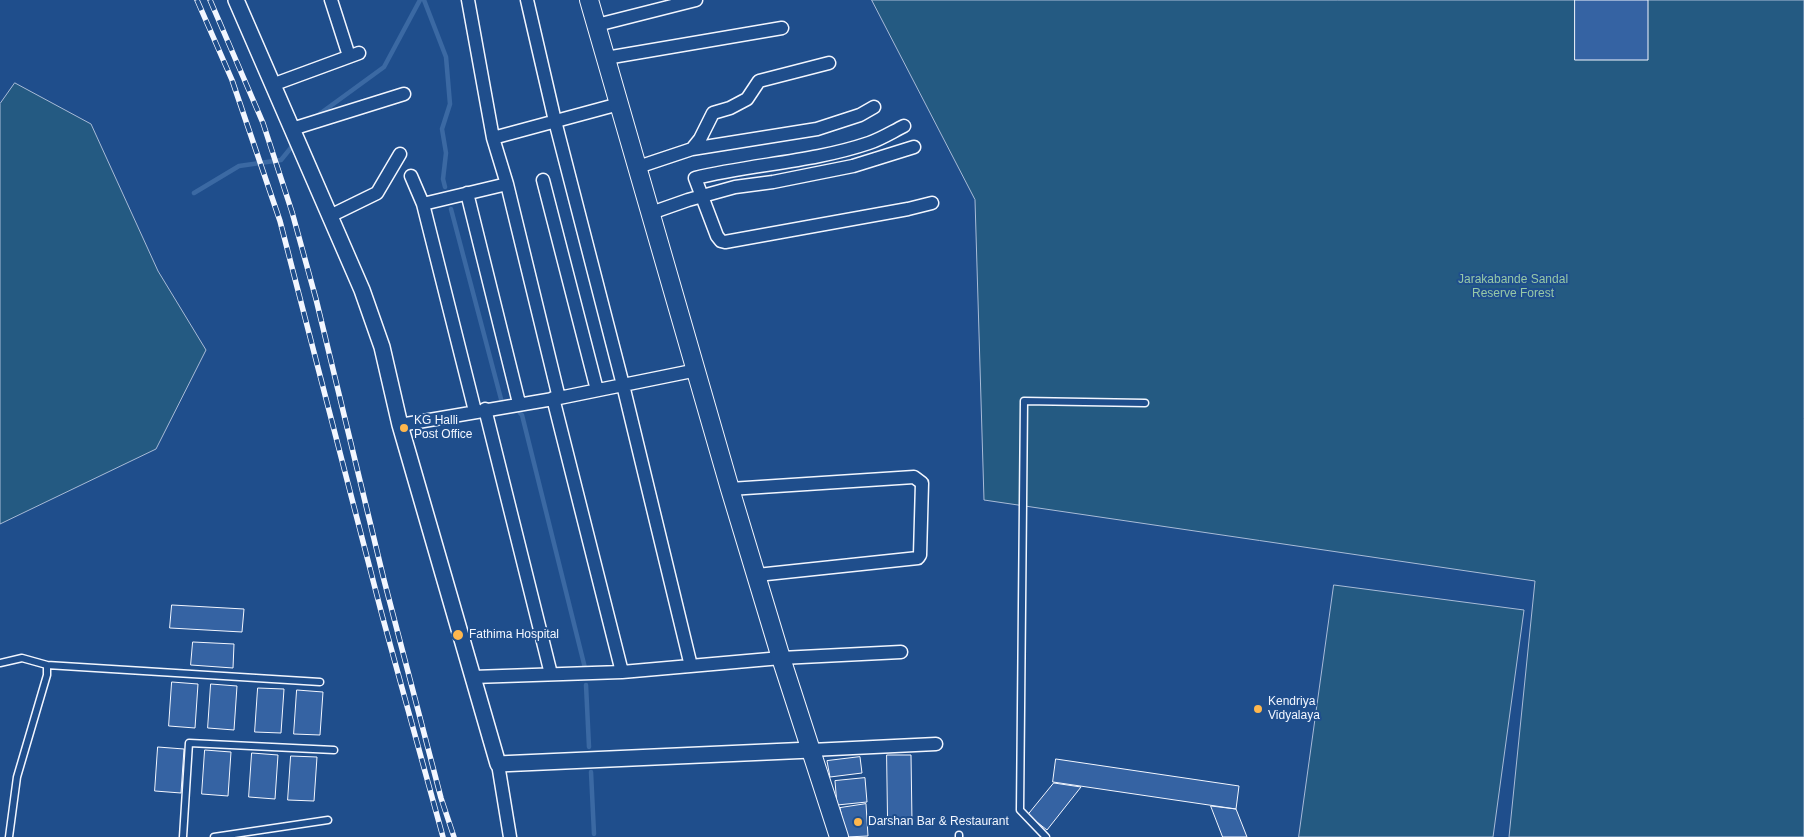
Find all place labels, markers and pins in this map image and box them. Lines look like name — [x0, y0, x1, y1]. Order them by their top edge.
place label: KG Halli Post Office — [414, 414, 472, 442]
marker: KG Halli Post Office — [398, 422, 410, 434]
marker: Fathima Hospital — [451, 628, 465, 642]
place label: Fathima Hospital — [469, 628, 559, 642]
place label: Kendriya Vidyalaya — [1268, 695, 1320, 723]
marker: Kendriya Vidyalaya — [1252, 703, 1264, 715]
place label: Darshan Bar & Restaurant — [868, 815, 1009, 829]
marker: Darshan Bar & Restaurant — [852, 816, 864, 828]

